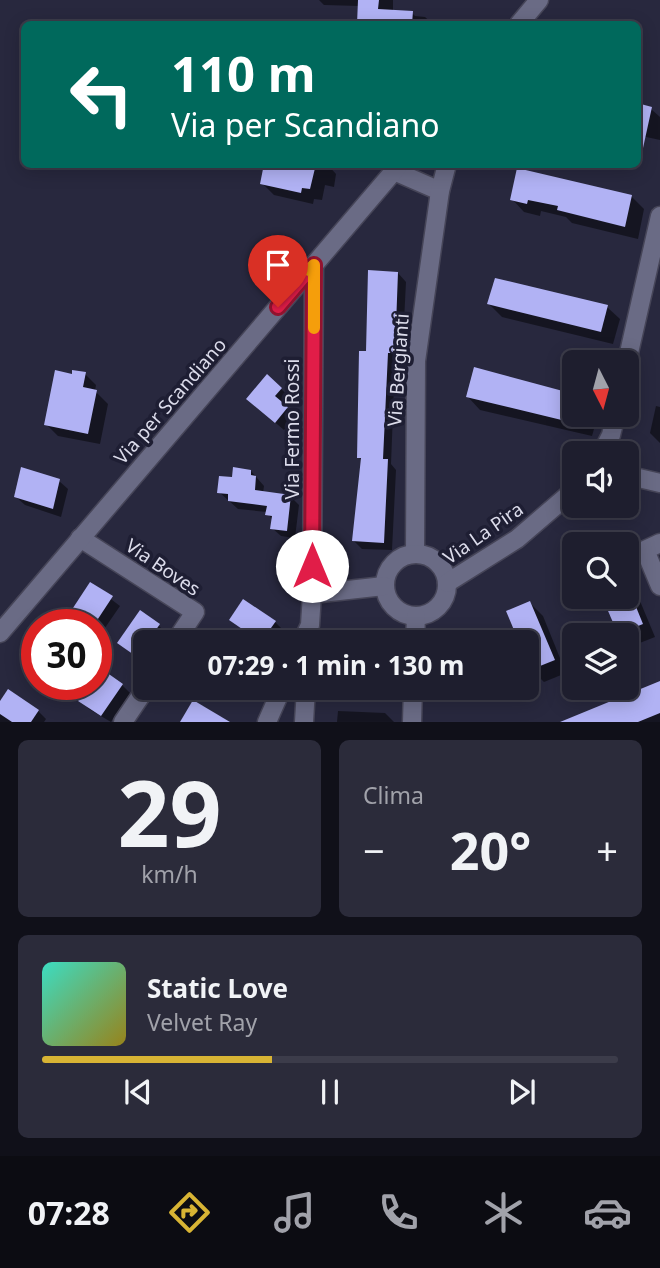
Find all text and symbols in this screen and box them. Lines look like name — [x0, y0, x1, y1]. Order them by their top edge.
text: 110 m — [171, 40, 316, 106]
icon: left — [56, 49, 147, 140]
text: Via per Scandiano — [171, 103, 440, 146]
pin — [248, 235, 308, 307]
icon: arrive — [259, 246, 297, 284]
street label: Via Bergianti — [381, 313, 415, 427]
street label: Via per Scandiano — [108, 332, 232, 470]
north arrow — [562, 350, 639, 427]
map controls — [562, 350, 639, 700]
street label: Via Fermo Rossi — [279, 359, 305, 499]
button: sound — [562, 441, 639, 518]
street label: Via La Pira — [438, 496, 528, 570]
position arrow — [275, 529, 349, 603]
button: search — [562, 532, 639, 609]
street label: Via Boves — [121, 533, 205, 601]
speed limit sign: 30 — [21, 609, 112, 700]
button: layers — [562, 623, 639, 700]
text: 07:29 · 1 min · 130 m — [208, 647, 464, 683]
text: 29 — [117, 750, 222, 874]
text: Clima — [363, 779, 424, 811]
text: 20° — [450, 814, 531, 885]
text: − — [363, 824, 385, 876]
text: + — [596, 824, 618, 876]
text: km/h — [141, 858, 198, 890]
text: Static Love — [147, 970, 288, 1006]
text: Velvet Ray — [147, 1006, 257, 1038]
icon: previous — [119, 1073, 157, 1111]
icon: pause — [311, 1073, 349, 1111]
icon: next — [503, 1073, 541, 1111]
icon: directions — [165, 1188, 214, 1237]
icon: music — [270, 1188, 319, 1237]
icon: phone — [374, 1188, 423, 1237]
icon: climate — [479, 1188, 528, 1237]
icon: car — [583, 1188, 632, 1237]
text: 07:28 — [28, 1191, 110, 1234]

